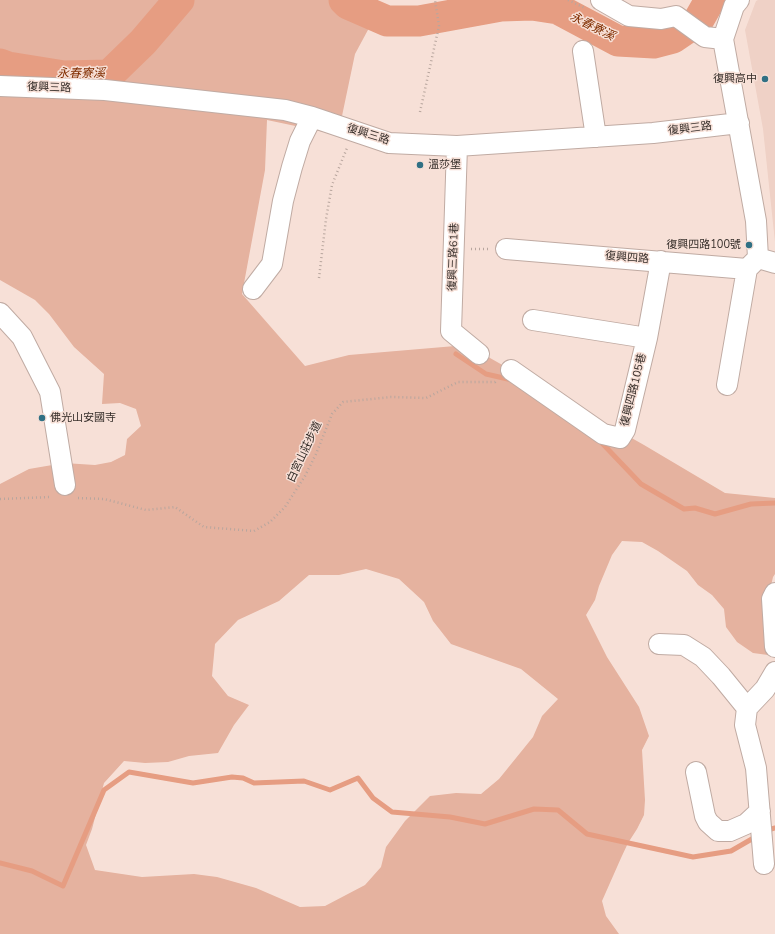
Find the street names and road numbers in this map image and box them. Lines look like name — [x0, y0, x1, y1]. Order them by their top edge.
street label: 復興三路 — [27, 81, 71, 95]
street label: 復興三路 — [667, 120, 713, 138]
street label: 復興三路 — [345, 122, 391, 148]
street label: 復興三路61巷 — [446, 223, 462, 291]
street label: 復興四路 — [605, 250, 649, 266]
street label: 復興四路105巷 — [619, 352, 649, 428]
street label: 白宮山莊步道 — [285, 419, 325, 485]

